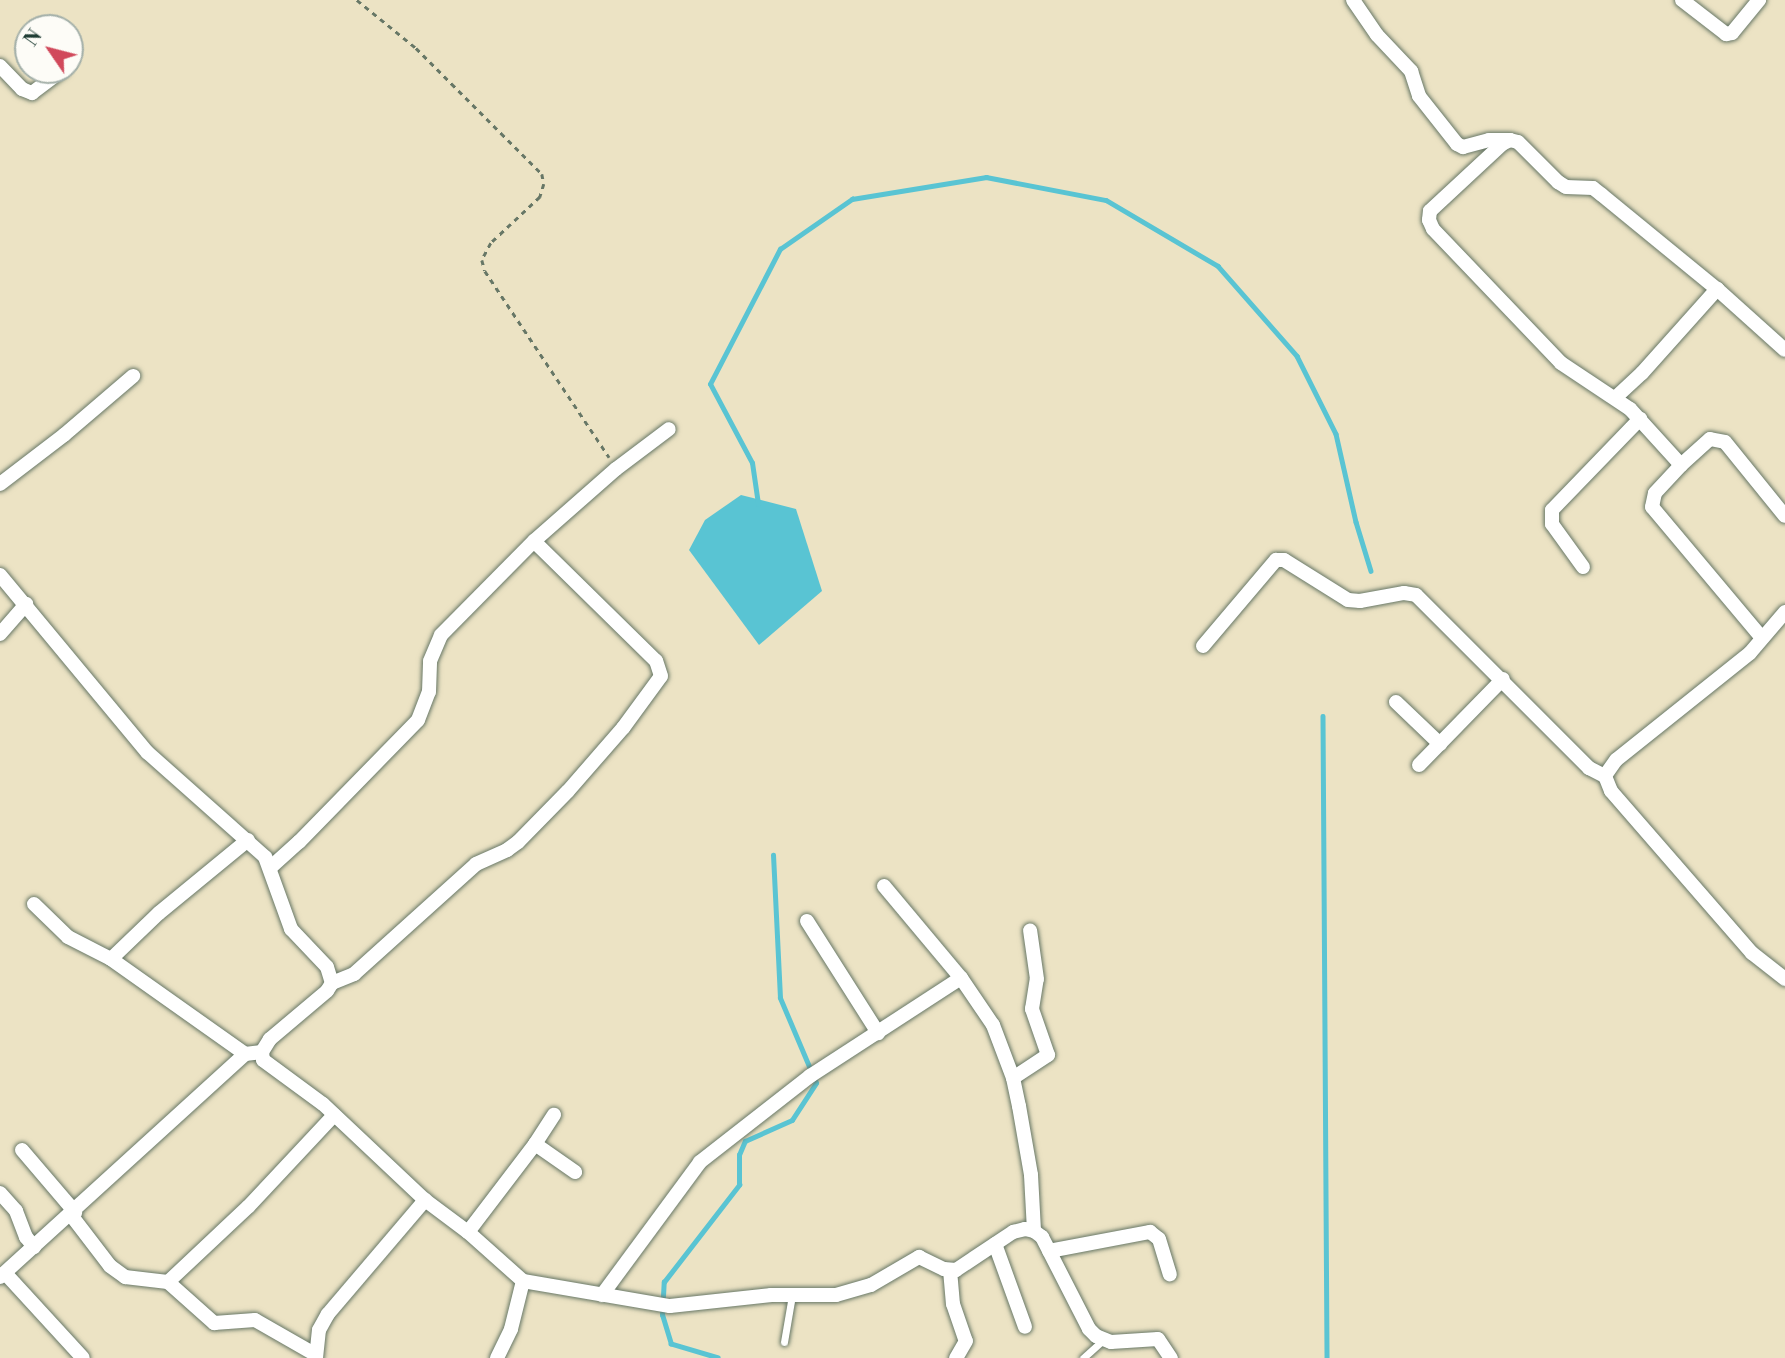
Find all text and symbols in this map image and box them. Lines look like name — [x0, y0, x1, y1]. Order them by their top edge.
north arrow — [14, 14, 84, 84]
text: N — [19, 25, 48, 51]

